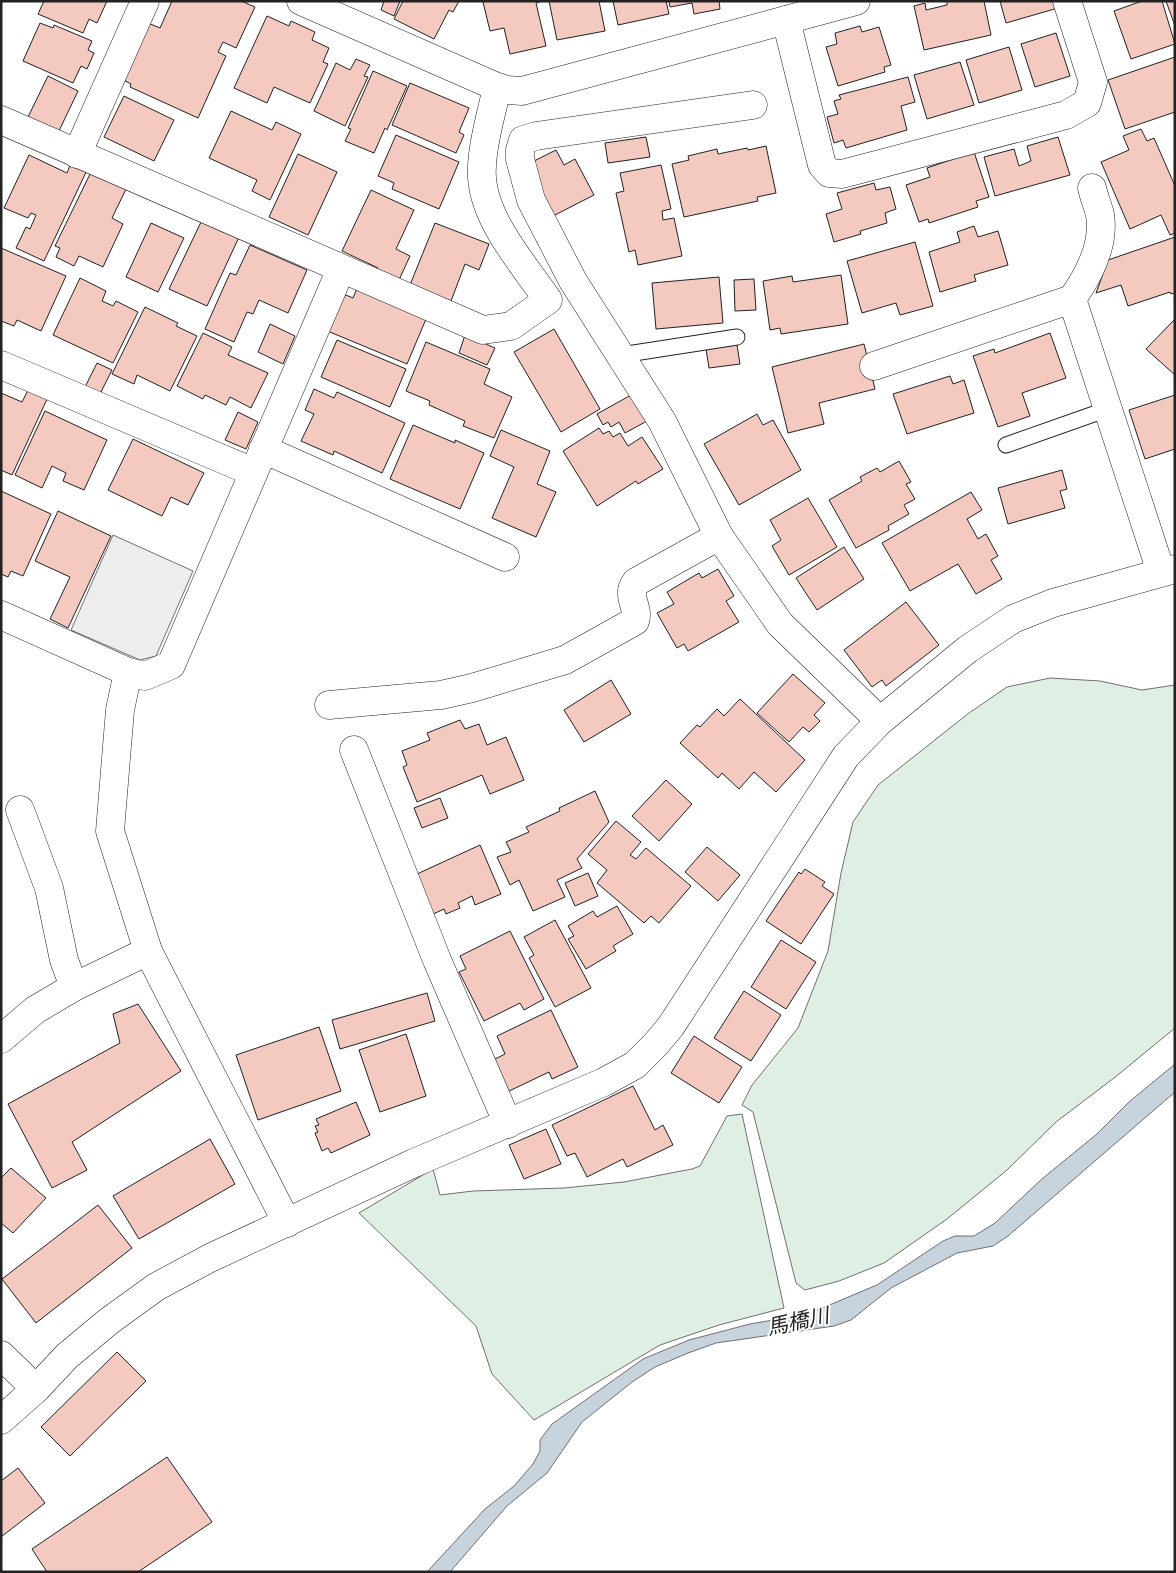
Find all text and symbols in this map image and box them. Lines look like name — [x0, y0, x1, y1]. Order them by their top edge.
water label: 馬橋川 — [765, 1304, 833, 1339]

